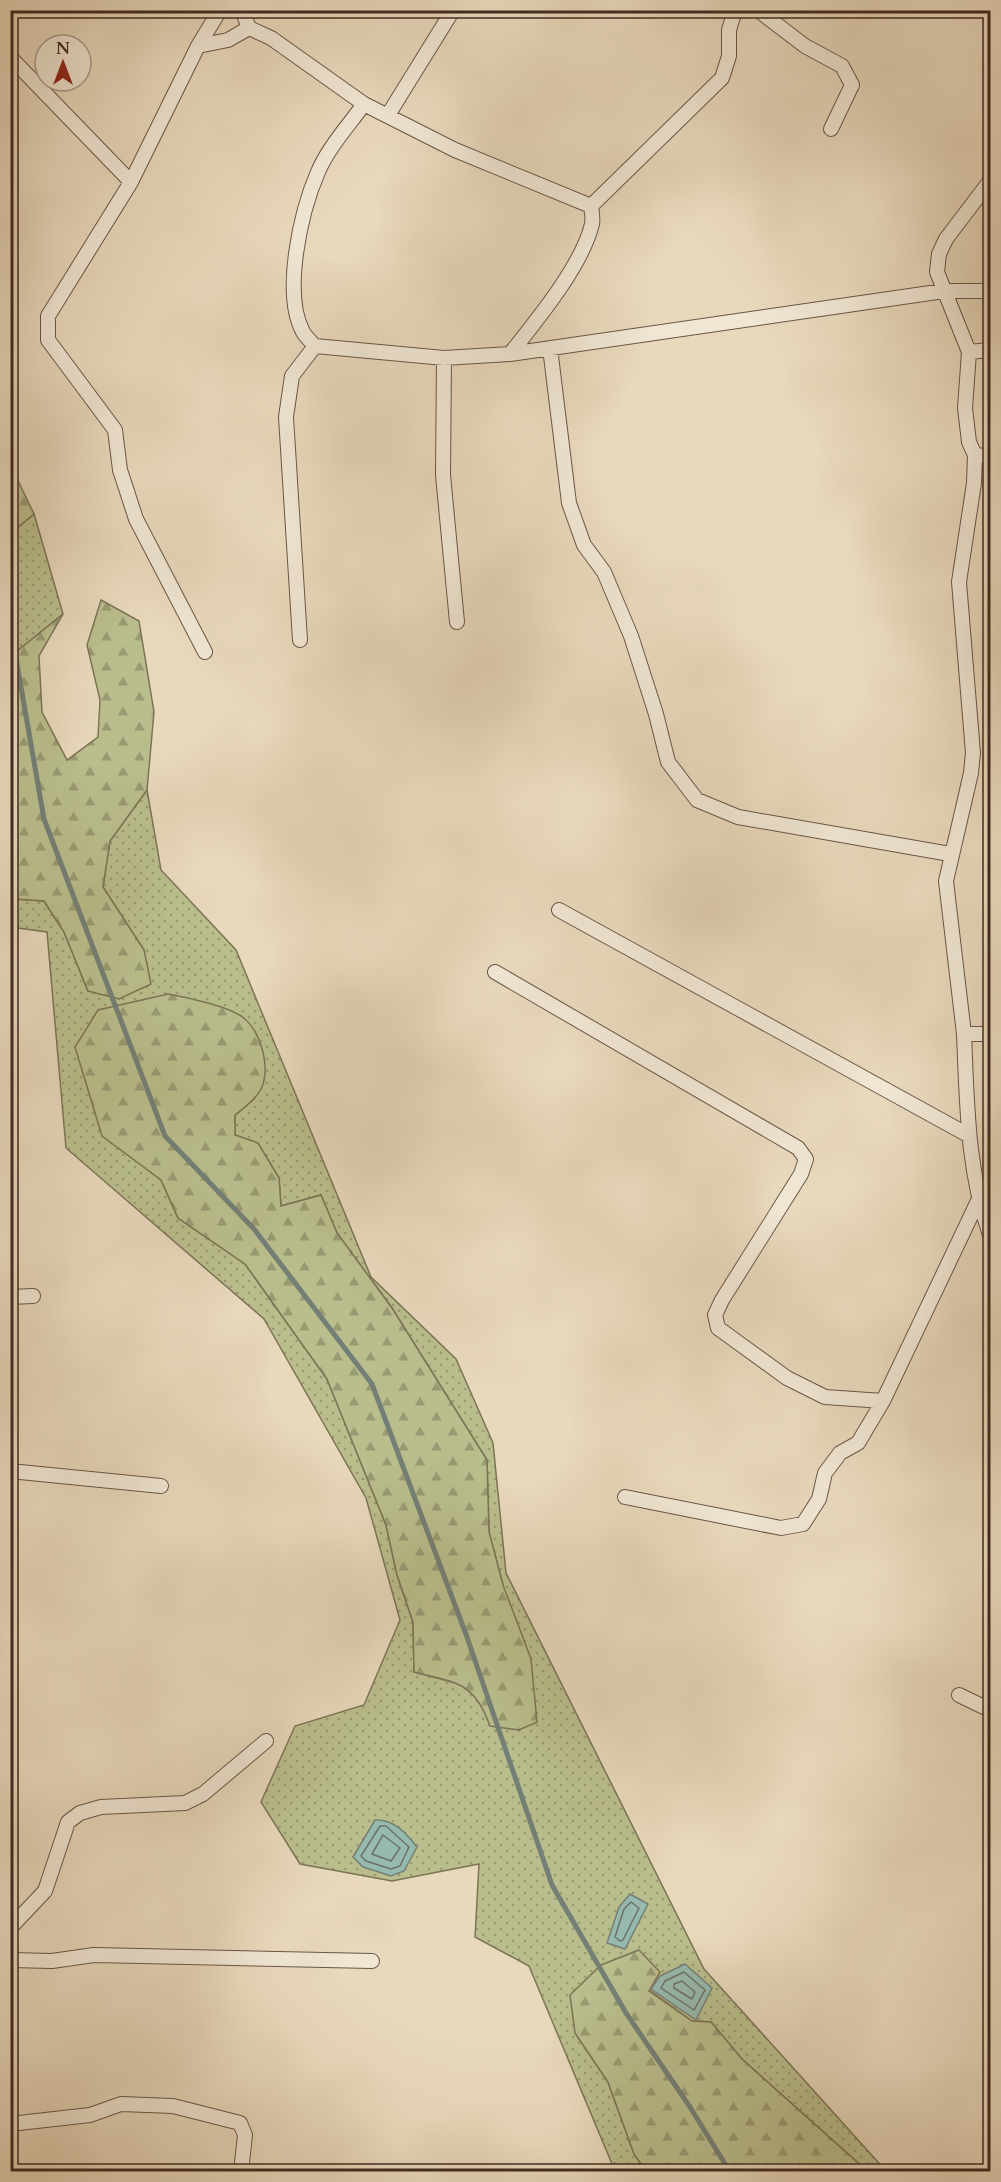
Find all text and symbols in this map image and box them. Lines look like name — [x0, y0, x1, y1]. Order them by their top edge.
north arrow — [33, 33, 93, 93]
text: N — [56, 38, 70, 60]

